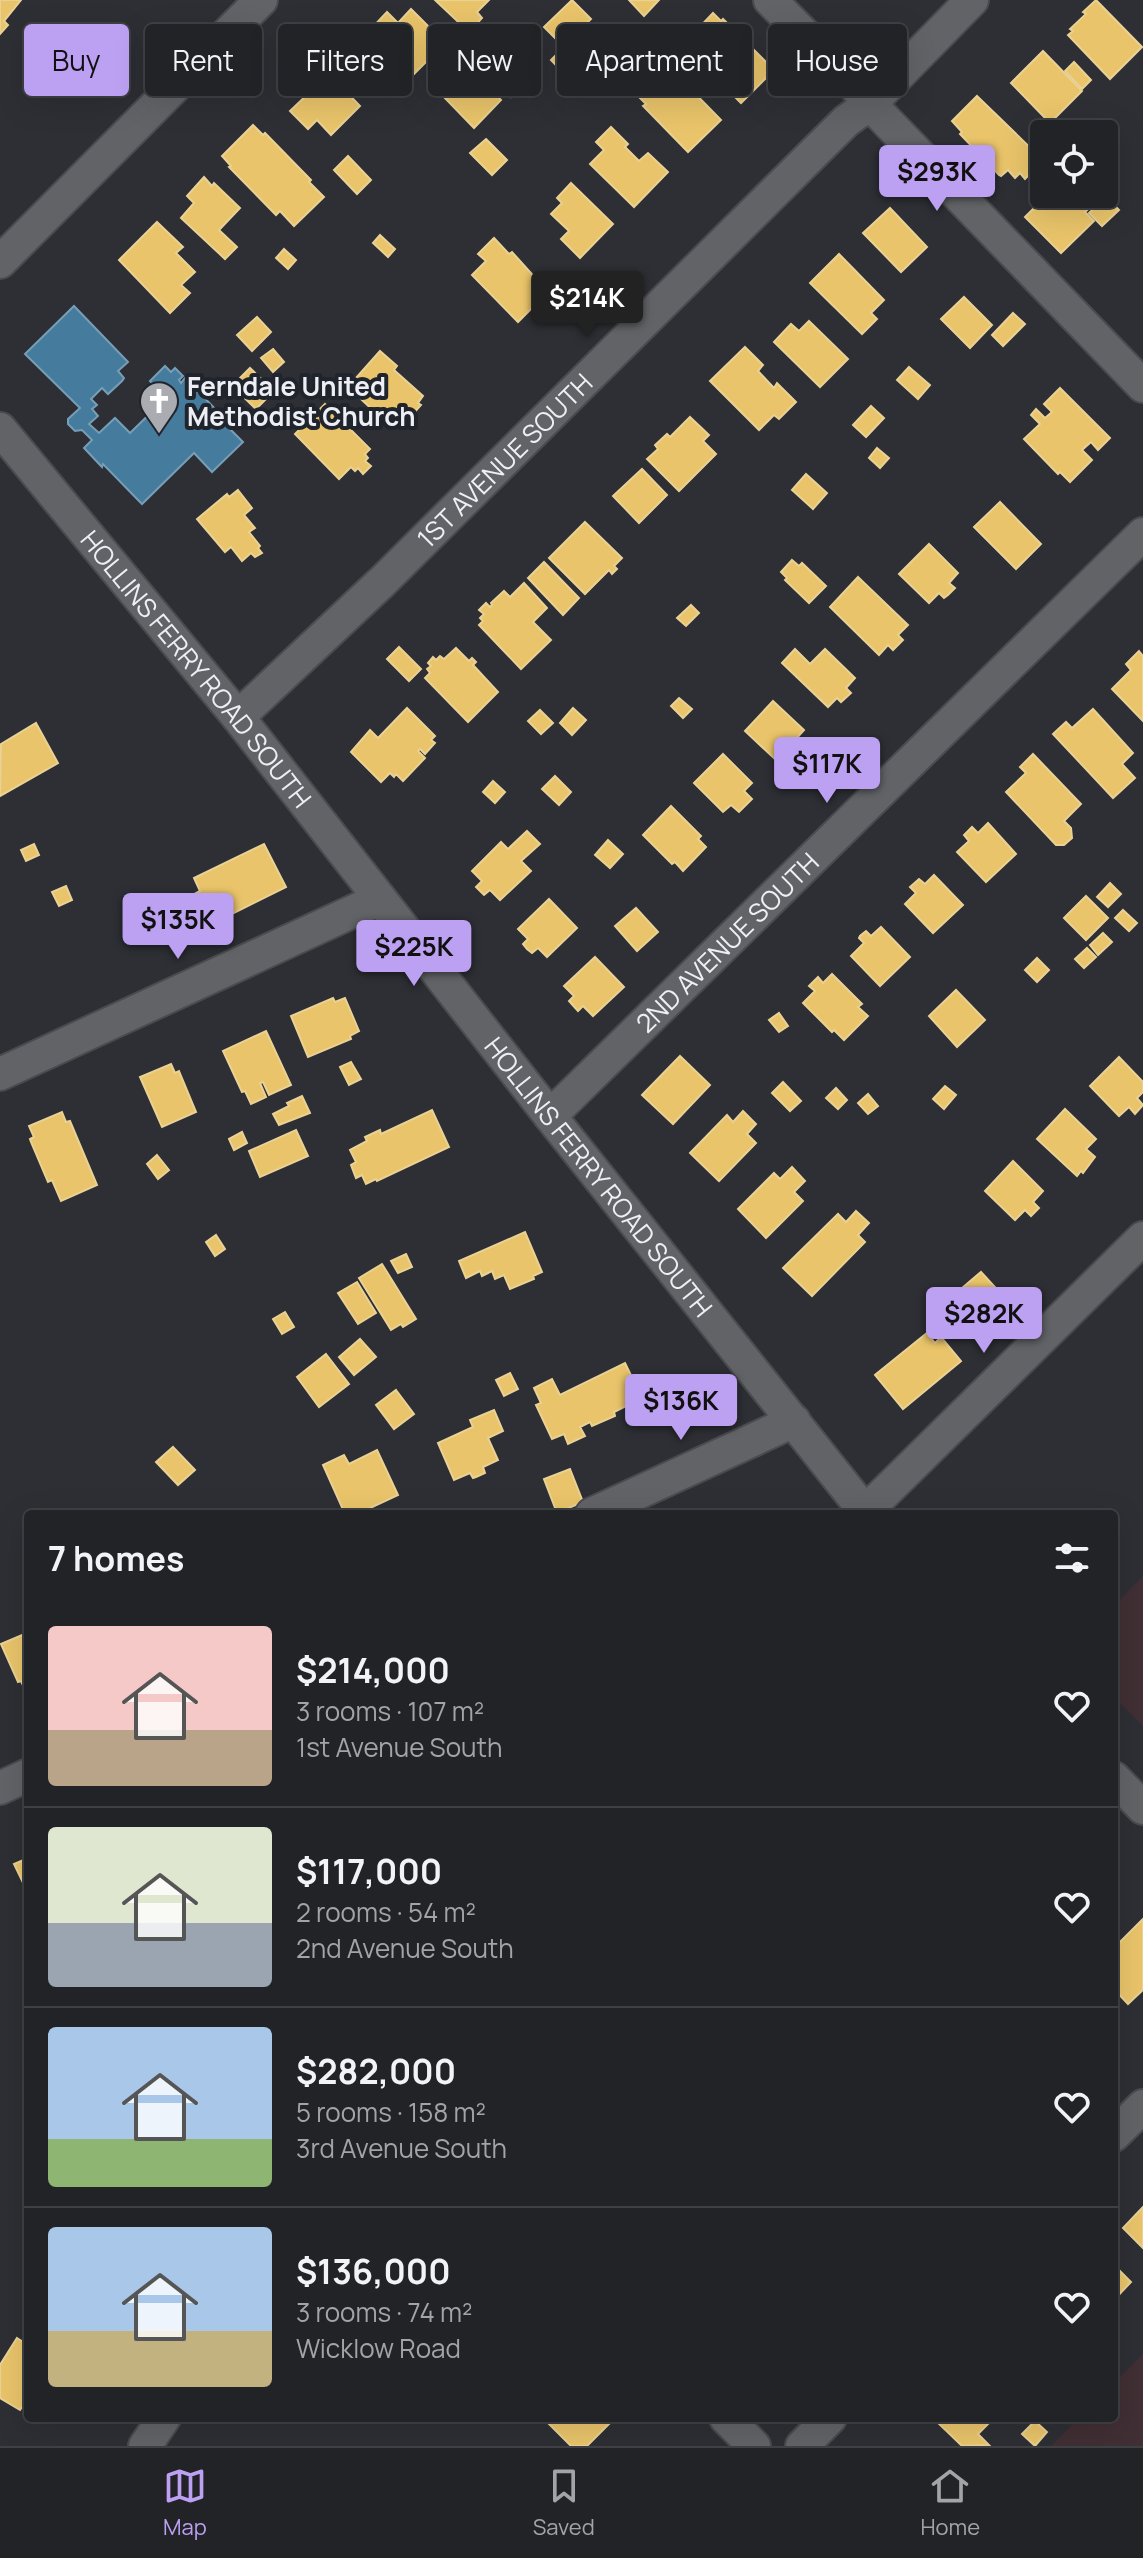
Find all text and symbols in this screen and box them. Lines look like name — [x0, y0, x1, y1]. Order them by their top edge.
chip: Buy — [24, 24, 129, 96]
chip: Rent — [145, 24, 262, 96]
chip: Filters — [278, 24, 412, 96]
chip: New — [428, 24, 541, 96]
chip: Apartment — [557, 24, 752, 96]
chip: House — [768, 24, 907, 96]
map controls — [1030, 120, 1118, 208]
button: locate — [1030, 120, 1118, 208]
pin: $293K — [881, 145, 993, 213]
text: $293K — [897, 153, 977, 189]
pin: $214K — [531, 271, 643, 339]
text: $214K — [549, 279, 625, 315]
street label: 1ST AVENUE SOUTH — [409, 365, 600, 556]
place label: Ferndale United Methodist Church — [187, 368, 415, 434]
church icon: Ferndale United Methodist Church — [138, 380, 180, 435]
street label: HOLLINS FERRY ROAD SOUTH — [73, 523, 320, 815]
pin: $117K — [771, 737, 883, 805]
text: $117K — [792, 745, 862, 781]
street label: 2ND AVENUE SOUTH — [628, 844, 826, 1040]
pin: $135K — [122, 893, 234, 961]
text: $135K — [141, 901, 215, 937]
pin: $225K — [358, 920, 470, 988]
text: $225K — [374, 928, 454, 964]
street label: HOLLINS FERRY ROAD SOUTH — [477, 1029, 721, 1324]
pin: $282K — [928, 1287, 1040, 1355]
text: $282K — [944, 1295, 1024, 1331]
pin: $136K — [625, 1374, 737, 1442]
text: $136K — [643, 1382, 719, 1418]
text: 7 homes — [48, 1535, 184, 1581]
icon: filters — [1050, 1536, 1094, 1580]
text: $214,000 — [296, 1647, 450, 1693]
icon: home — [112, 1658, 208, 1754]
icon: heart — [1050, 1684, 1094, 1728]
text: 3 rooms · 107 m² — [296, 1693, 484, 1729]
text: 1st Avenue South — [296, 1729, 502, 1765]
text: $117,000 — [296, 1848, 442, 1894]
icon: home — [112, 1859, 208, 1955]
icon: heart — [1050, 1885, 1094, 1929]
text: 2 rooms · 54 m² — [296, 1894, 476, 1930]
text: 2nd Avenue South — [296, 1930, 514, 1966]
text: $282,000 — [296, 2048, 456, 2094]
icon: home — [112, 2059, 208, 2155]
icon: heart — [1050, 2085, 1094, 2129]
text: 5 rooms · 158 m² — [296, 2094, 486, 2130]
text: 3rd Avenue South — [296, 2130, 507, 2166]
text: $136,000 — [296, 2248, 451, 2294]
icon: home — [112, 2259, 208, 2355]
icon: heart — [1050, 2285, 1094, 2329]
text: 3 rooms · 74 m² — [296, 2294, 472, 2330]
text: Wicklow Road — [296, 2330, 461, 2366]
tab: Map — [163, 2464, 207, 2542]
tab: Saved — [533, 2464, 595, 2542]
tab: Home — [921, 2464, 980, 2542]

